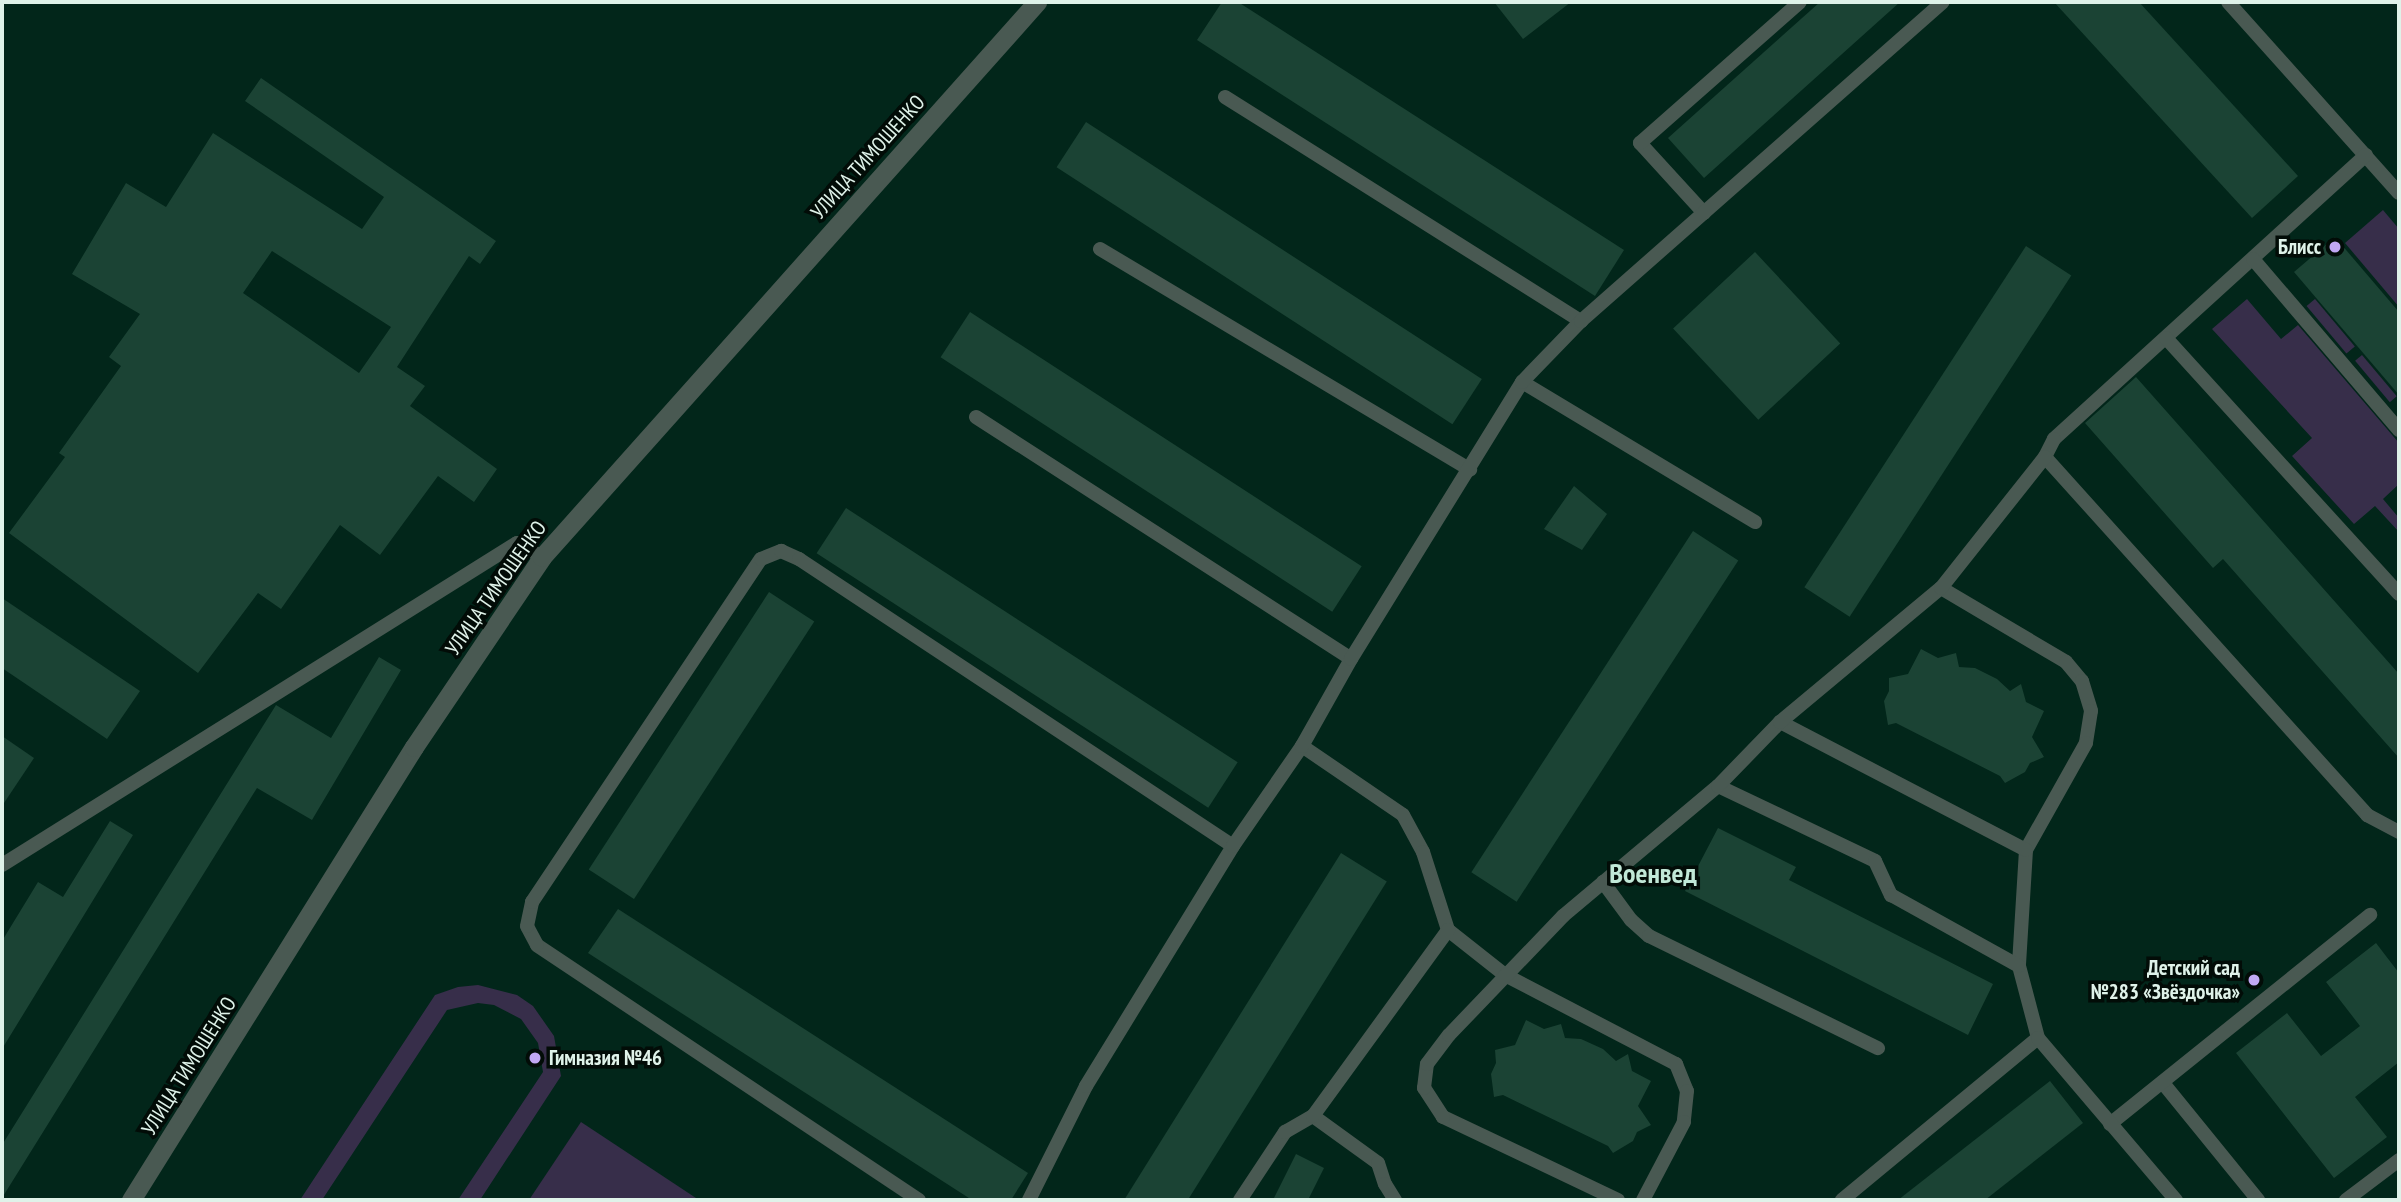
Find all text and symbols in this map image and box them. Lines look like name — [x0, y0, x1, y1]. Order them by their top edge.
street label: УЛИЦА ТИМОШЕНКО — [805, 89, 931, 225]
place label: Блисс — [2278, 234, 2321, 260]
marker: Блисс — [2327, 239, 2343, 255]
street label: УЛИЦА ТИМОШЕНКО — [440, 515, 552, 661]
district label: Военвед — [1609, 856, 1697, 890]
place label: Детский сад №283 «Звёздочка» — [2091, 955, 2240, 1005]
marker: Детский сад №283 «Звёздочка» — [2246, 972, 2262, 988]
street label: УЛИЦА ТИМОШЕНКО — [136, 992, 242, 1140]
place label: Гимназия №46 — [549, 1045, 662, 1071]
marker: Гимназия №46 — [527, 1050, 543, 1066]

